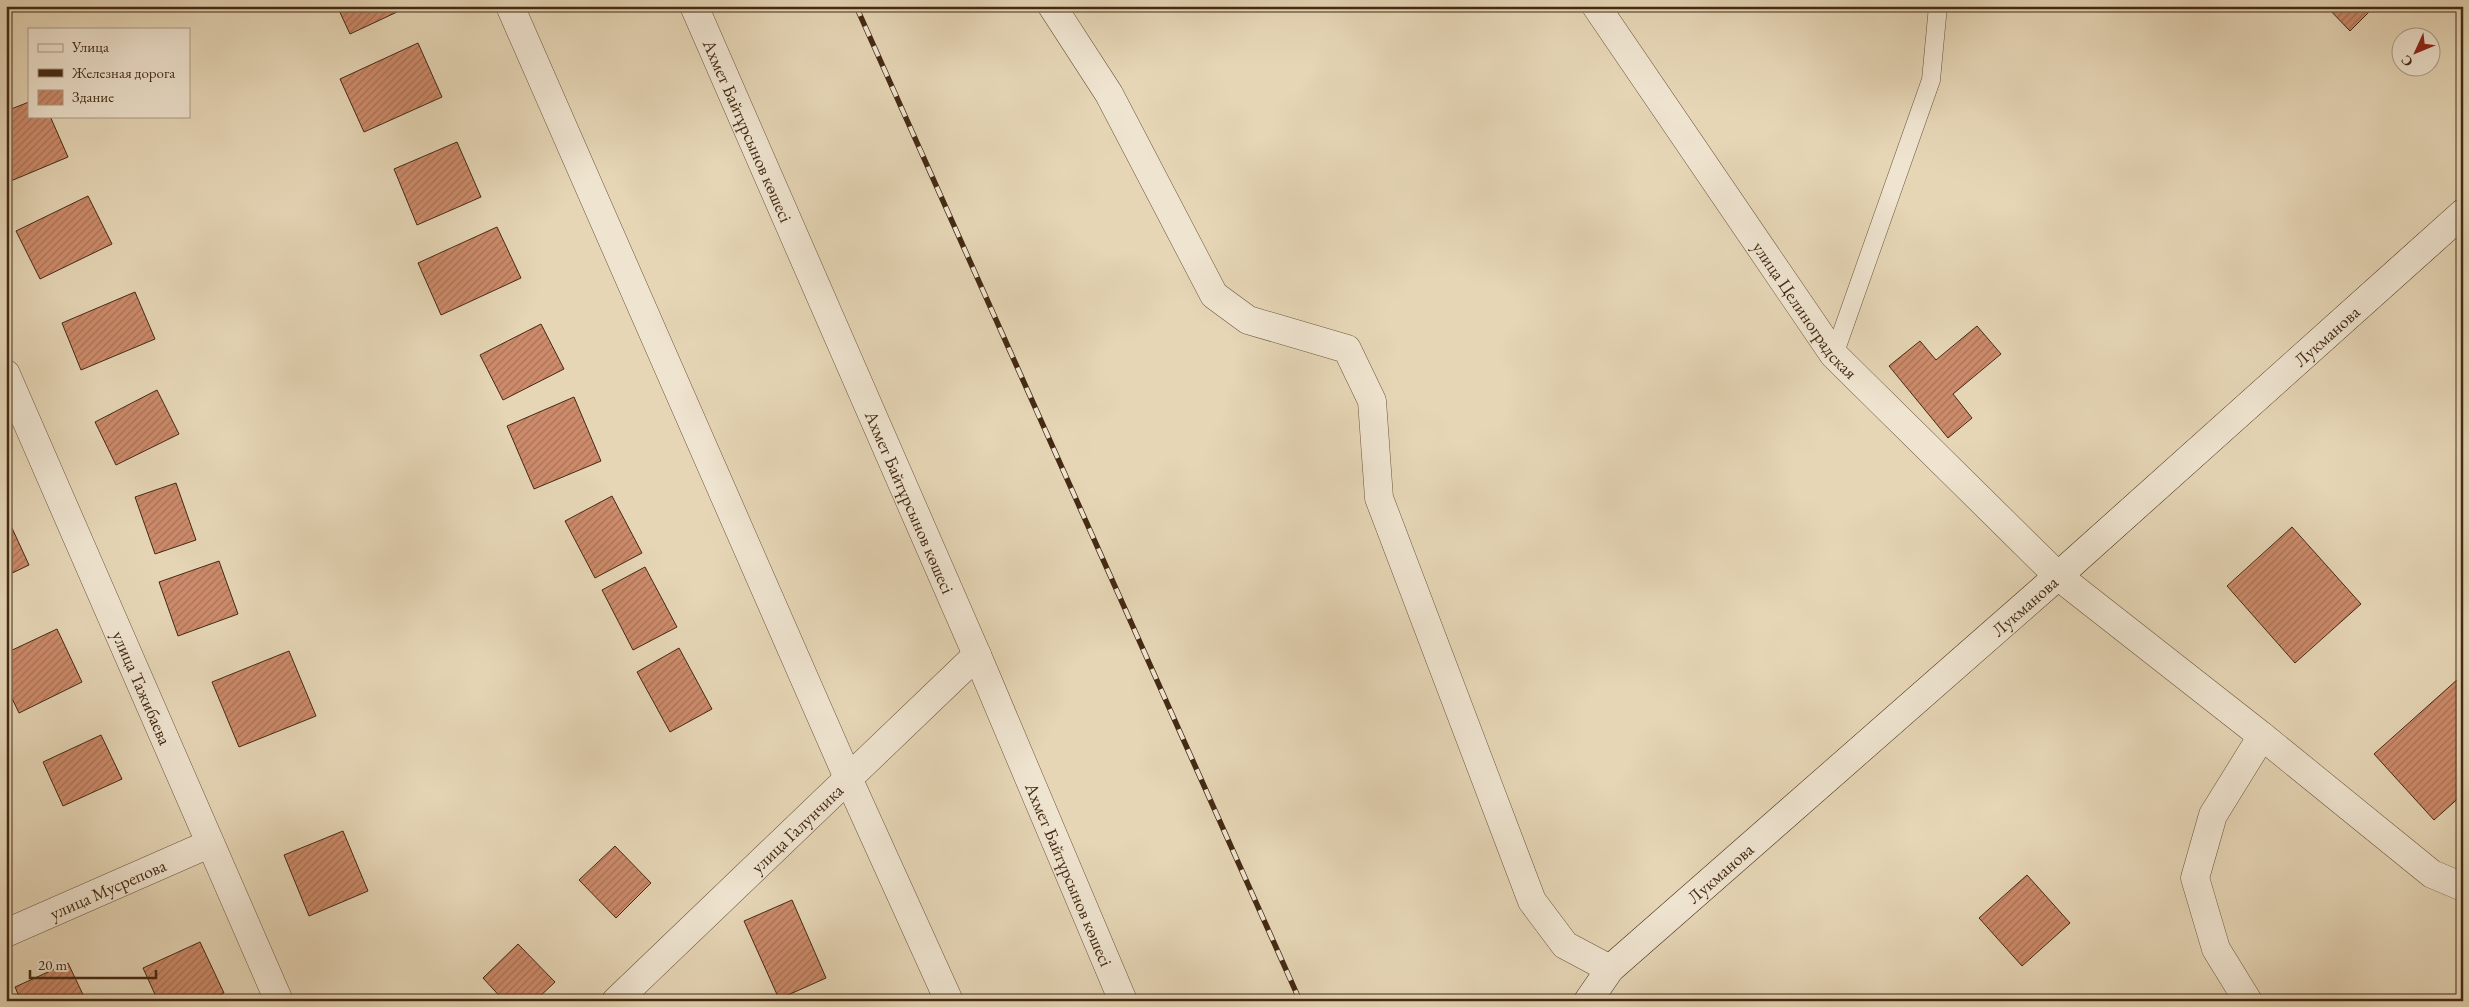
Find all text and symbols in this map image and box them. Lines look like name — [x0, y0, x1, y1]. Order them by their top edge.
legend — [28, 28, 190, 118]
north arrow — [2392, 28, 2442, 78]
street label: Ахмет Байтұрсынов көшесі — [698, 35, 799, 226]
text: Улица — [71, 37, 109, 56]
text: С — [2397, 51, 2417, 71]
text: Железная дорога — [71, 63, 175, 82]
text: Здание — [72, 87, 114, 106]
street label: улица Целиноградская — [1748, 236, 1863, 383]
street label: Лукманова — [2288, 299, 2365, 371]
street label: Ахмет Байтұрсынов көшесі — [860, 406, 960, 597]
street label: Лукманова — [1986, 570, 2063, 641]
street label: улица Тажибаева — [108, 627, 178, 749]
street label: улица Галунчика — [745, 778, 848, 878]
street label: Ахмет Байтұрсынов көшесі — [1020, 778, 1119, 970]
street label: Лукманова — [1682, 837, 1758, 908]
street label: улица Мусрепова — [46, 853, 170, 924]
scale bar — [30, 947, 156, 979]
text: 20 m — [38, 955, 67, 974]

